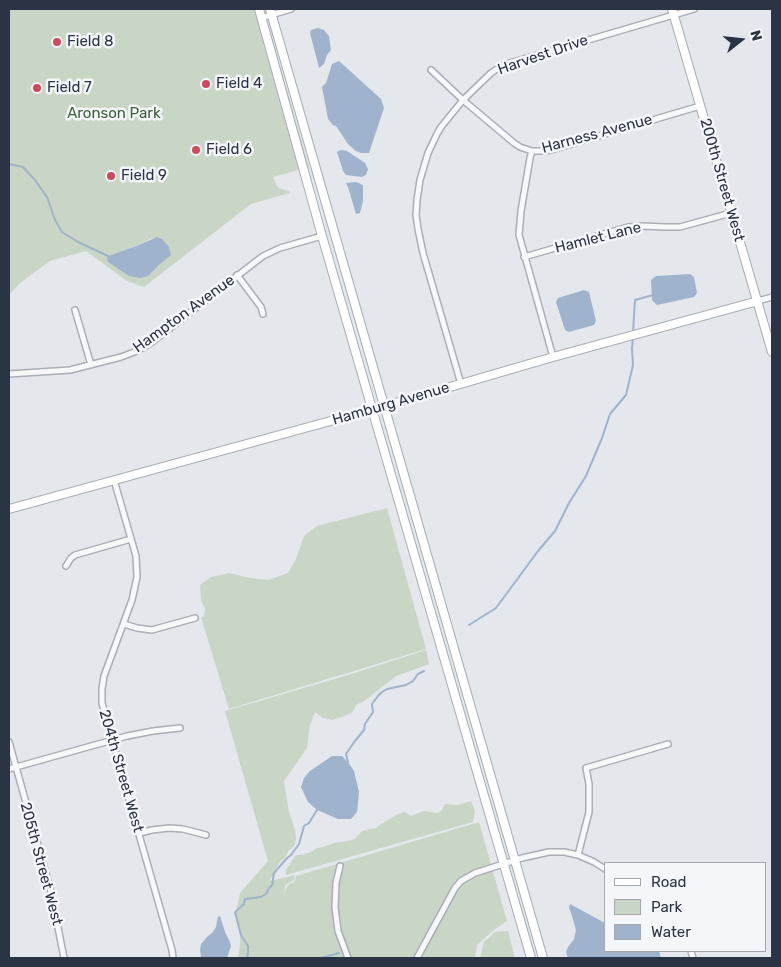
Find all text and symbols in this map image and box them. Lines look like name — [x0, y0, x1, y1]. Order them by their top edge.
north arrow — [716, 15, 766, 65]
text: N — [746, 29, 765, 43]
street label: Harvest Drive — [495, 31, 591, 79]
place label: Field 8 — [67, 33, 114, 51]
marker: Field 8 — [51, 36, 63, 48]
place label: Field 4 — [216, 75, 262, 93]
marker: Field 4 — [200, 78, 212, 90]
place label: Field 7 — [47, 79, 92, 97]
marker: Field 7 — [31, 82, 43, 94]
park label: Aronson Park — [67, 105, 161, 123]
street label: Harness Avenue — [540, 111, 654, 157]
street label: 200th Street West — [696, 116, 748, 244]
place label: Field 6 — [206, 141, 252, 159]
marker: Field 6 — [190, 144, 202, 156]
place label: Field 9 — [121, 167, 167, 185]
marker: Field 9 — [105, 170, 117, 182]
street label: Hamlet Lane — [553, 219, 643, 257]
street label: Hampton Avenue — [130, 271, 238, 357]
street label: Hamburg Avenue — [330, 379, 452, 429]
street label: 204th Street West — [95, 707, 147, 835]
street label: 205th Street West — [16, 801, 66, 927]
legend — [604, 862, 766, 952]
text: Road — [651, 873, 687, 891]
text: Park — [651, 898, 682, 916]
text: Water — [651, 923, 691, 941]

